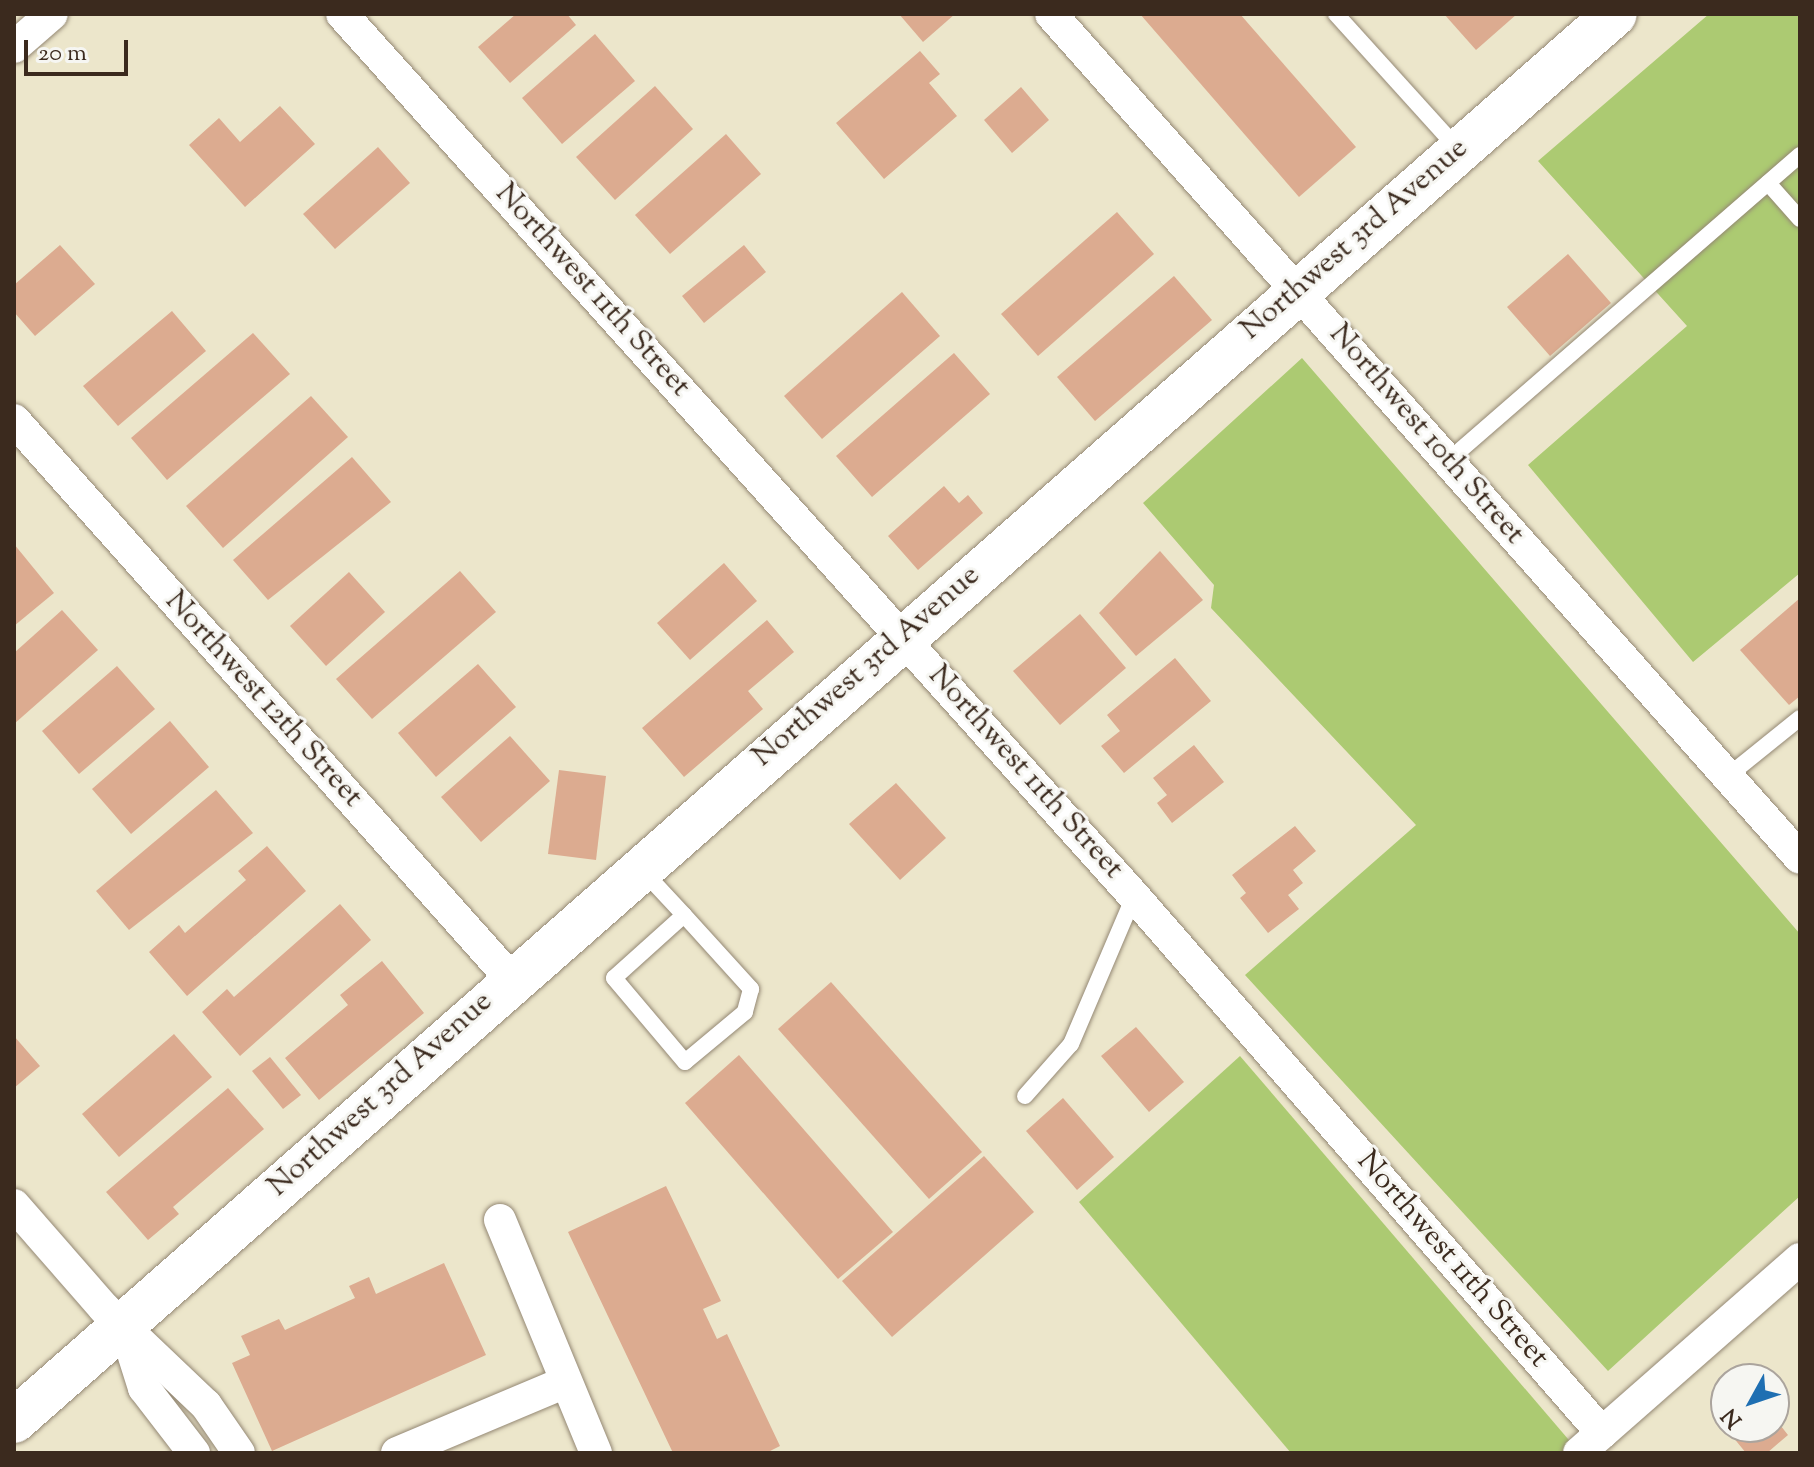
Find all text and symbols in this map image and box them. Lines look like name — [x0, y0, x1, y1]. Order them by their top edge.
scale bar — [28, 24, 132, 74]
text: 20 m — [38, 37, 87, 71]
street label: Northwest 3rd Avenue — [1234, 131, 1476, 349]
street label: Northwest 11th Street — [487, 177, 697, 405]
street label: Northwest 10th Street — [1321, 318, 1531, 552]
street label: Northwest 3rd Avenue — [746, 558, 988, 776]
street label: Northwest 12th Street — [156, 584, 370, 816]
street label: Northwest 11th Street — [920, 659, 1130, 887]
street label: Northwest 3rd Avenue — [261, 985, 501, 1205]
street label: Northwest 11th Street — [1348, 1144, 1556, 1376]
north arrow — [1710, 1363, 1790, 1443]
text: N — [1715, 1400, 1751, 1434]

